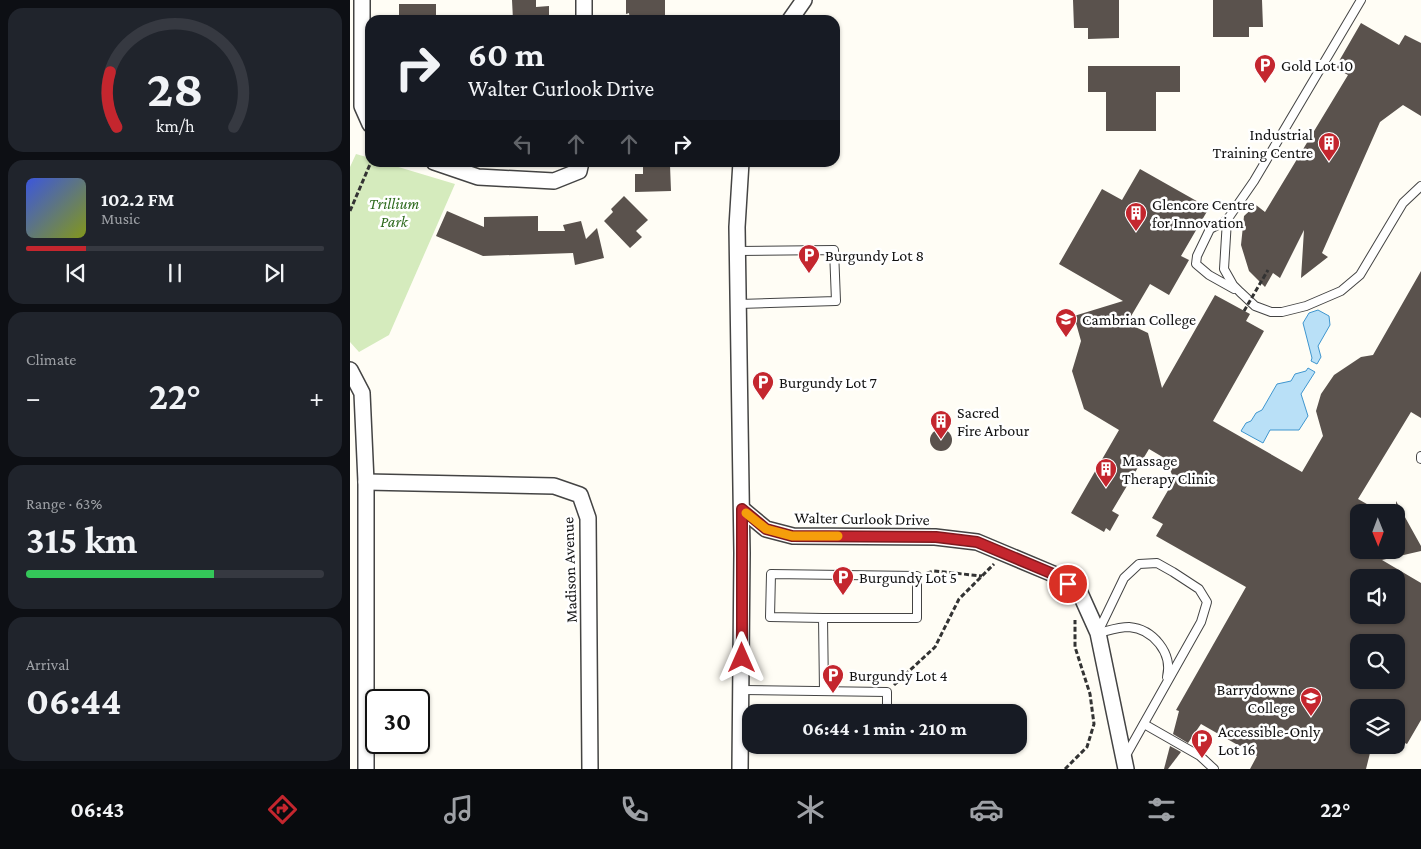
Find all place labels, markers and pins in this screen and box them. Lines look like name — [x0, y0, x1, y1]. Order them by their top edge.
parking icon: Gold Lot 10 — [1253, 53, 1277, 84]
place label: Gold Lot 10 — [1281, 57, 1353, 74]
place label: Industrial Training Centre — [1213, 126, 1313, 162]
building icon: Industrial Training Centre — [1317, 131, 1341, 162]
place label: Glencore Centre for Innovation — [1152, 196, 1254, 231]
building icon: Glencore Centre for Innovation — [1124, 201, 1148, 232]
parking icon: Burgundy Lot 8 — [797, 243, 821, 274]
place label: Burgundy Lot 8 — [825, 247, 924, 265]
school or university icon: Cambrian College — [1054, 307, 1078, 338]
place label: Cambrian College — [1082, 311, 1196, 329]
parking icon: Burgundy Lot 7 — [751, 370, 775, 401]
place label: Burgundy Lot 7 — [779, 374, 877, 392]
place label: Sacred Fire Arbour — [957, 404, 1030, 439]
building icon: Sacred Fire Arbour — [929, 409, 953, 440]
place label: Massage Therapy Clinic — [1122, 452, 1215, 488]
building icon: Massage Therapy Clinic — [1094, 457, 1118, 488]
pin — [1047, 563, 1089, 605]
parking icon: Burgundy Lot 5 — [831, 565, 855, 596]
place label: Burgundy Lot 5 — [859, 569, 957, 587]
parking icon: Burgundy Lot 4 — [821, 663, 845, 694]
place label: Burgundy Lot 4 — [849, 667, 948, 685]
place label: Barrydowne College — [1216, 681, 1295, 717]
school or university icon: Barrydowne College — [1299, 686, 1323, 717]
place label: Accessible-Only Lot 16 — [1218, 723, 1321, 758]
parking icon: Accessible-Only Lot 16 — [1190, 728, 1214, 759]

